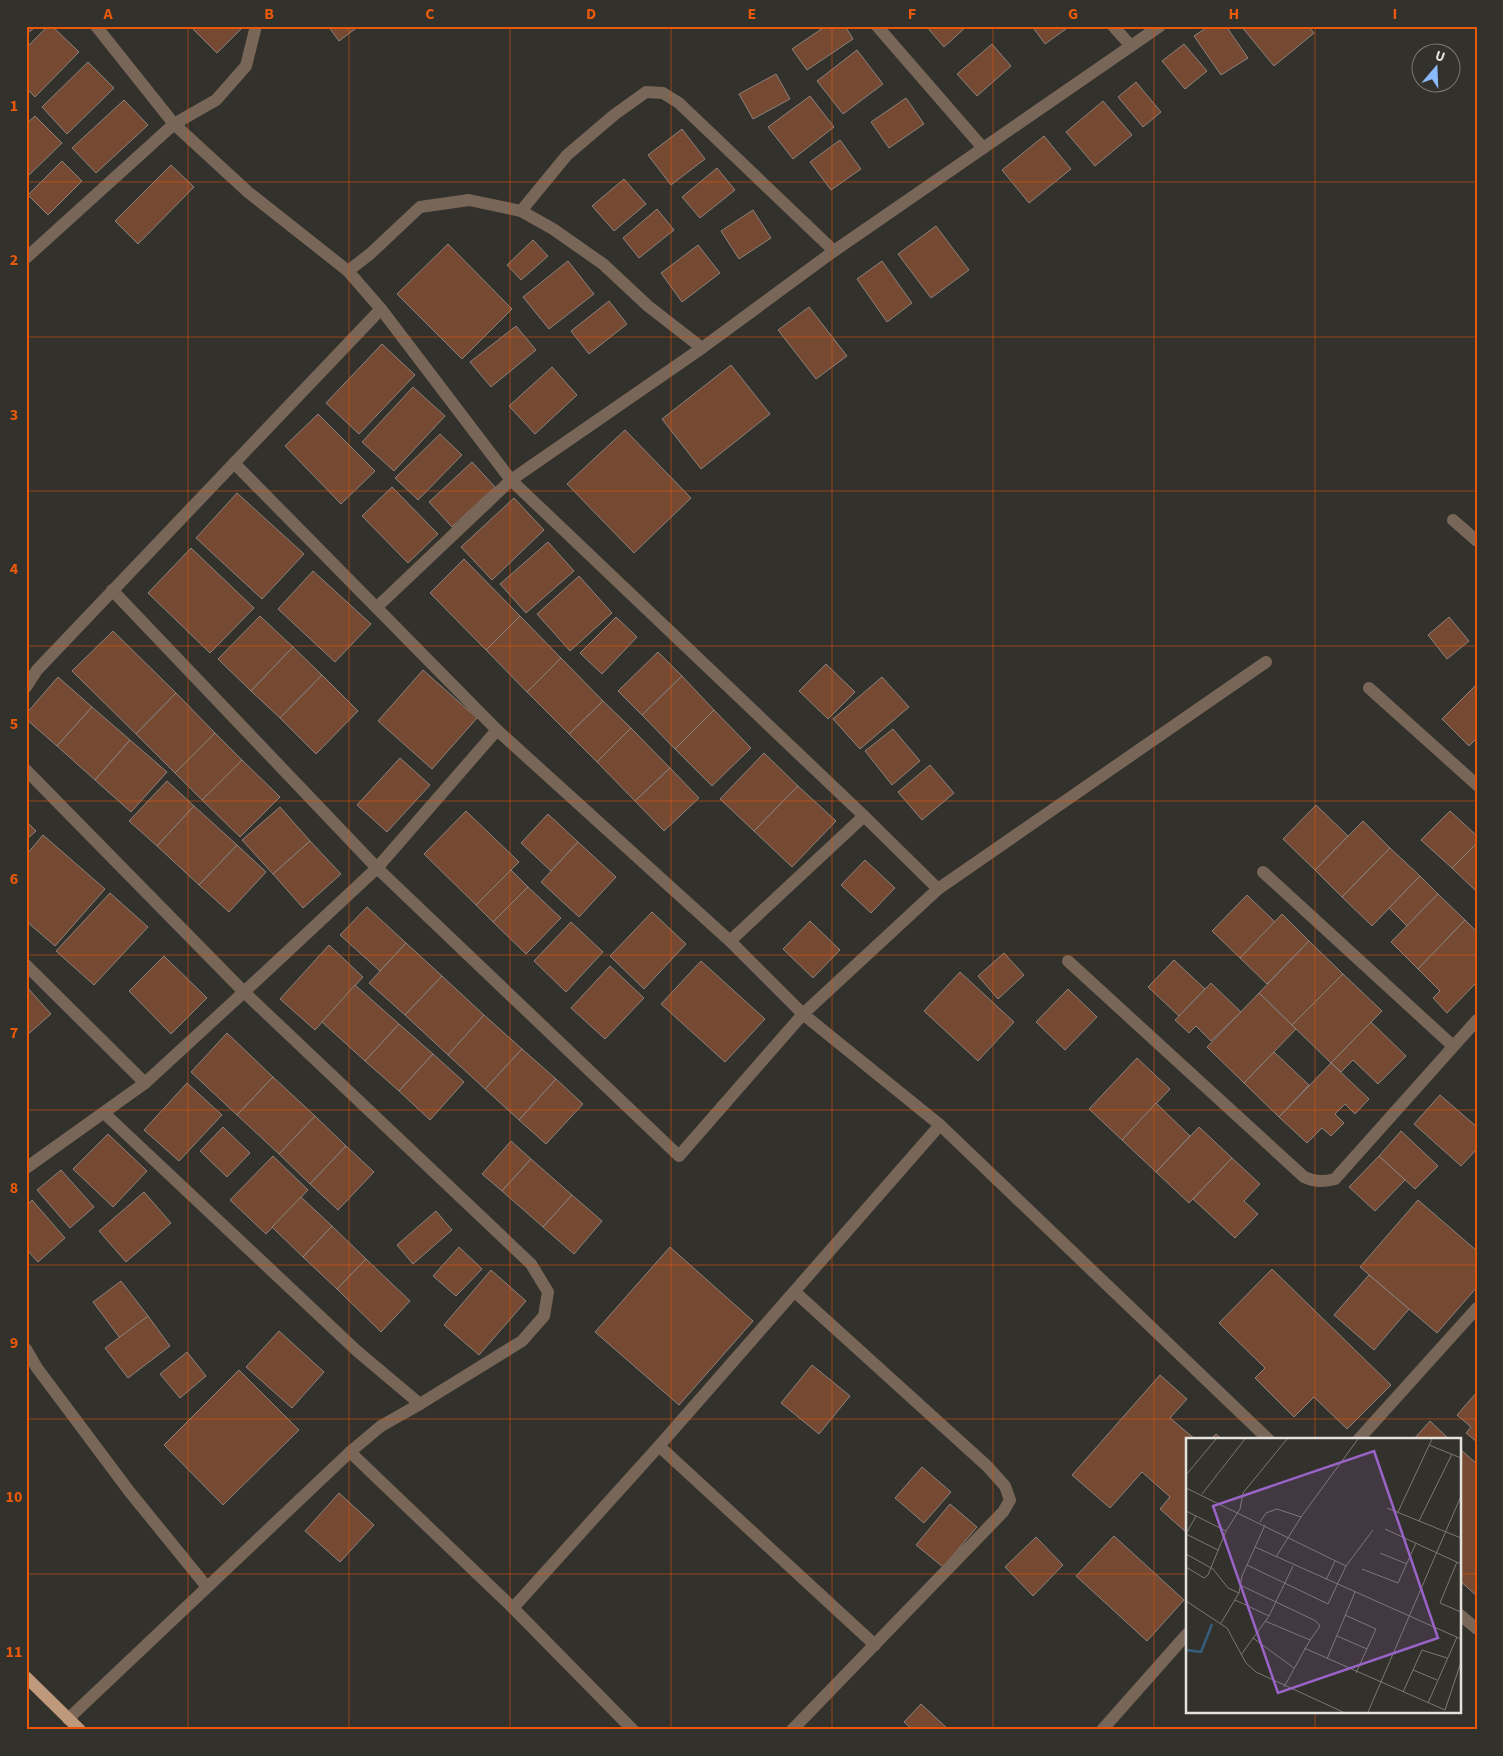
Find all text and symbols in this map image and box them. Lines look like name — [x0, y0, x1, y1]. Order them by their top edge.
text: A — [102, 3, 113, 25]
text: B — [264, 3, 274, 25]
text: C — [425, 3, 435, 25]
text: D — [586, 3, 596, 25]
text: E — [748, 3, 756, 25]
text: F — [908, 3, 916, 25]
text: G — [1068, 3, 1078, 25]
text: H — [1229, 3, 1239, 25]
text: I — [1393, 3, 1397, 25]
north arrow — [1410, 42, 1460, 92]
text: U — [1432, 46, 1448, 68]
text: 1 — [10, 95, 18, 117]
text: 2 — [10, 249, 18, 271]
text: 3 — [10, 404, 18, 426]
text: 4 — [10, 558, 19, 580]
text: 5 — [10, 713, 18, 735]
text: 6 — [10, 868, 18, 890]
text: 7 — [10, 1022, 18, 1044]
text: 8 — [10, 1177, 18, 1199]
text: 9 — [10, 1332, 18, 1354]
inset map — [1186, 1438, 1460, 1714]
text: 10 — [6, 1486, 22, 1508]
text: 11 — [6, 1641, 22, 1663]

